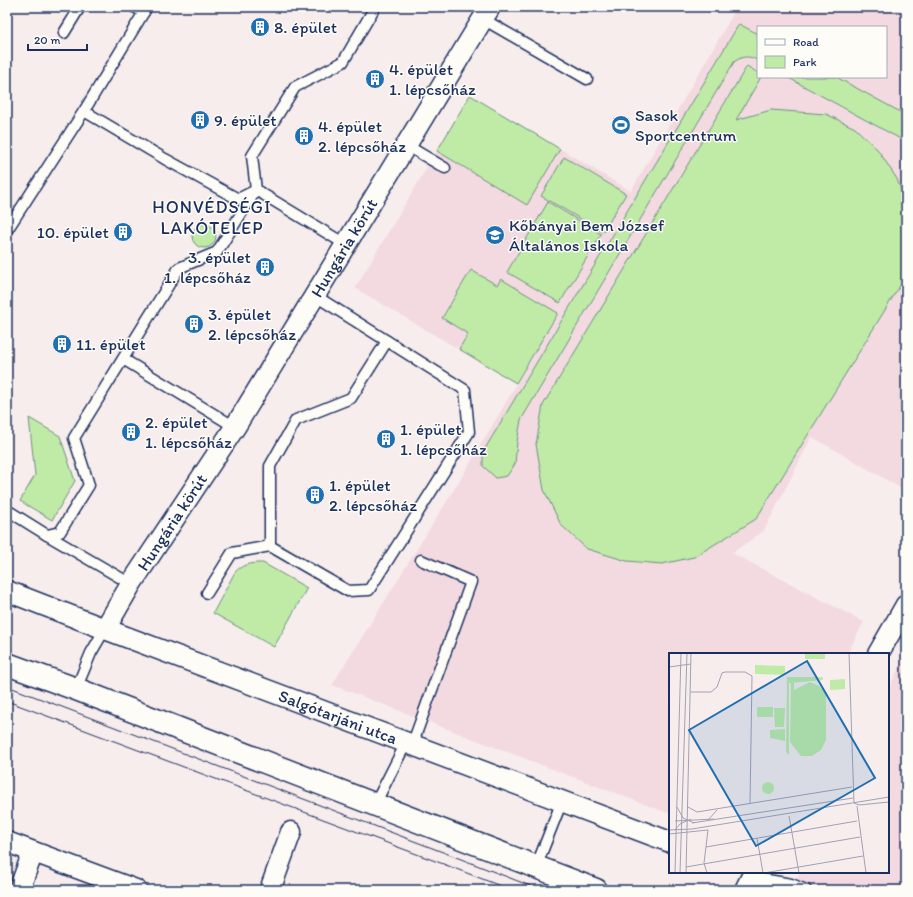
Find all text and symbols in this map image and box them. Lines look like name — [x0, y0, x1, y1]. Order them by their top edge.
building icon: 8. épület — [249, 16, 271, 38]
place label: 8. épület — [274, 17, 337, 37]
scale bar — [28, 26, 87, 52]
legend — [757, 26, 887, 78]
text: 20 m — [34, 33, 61, 47]
text: Road — [793, 35, 819, 49]
text: Park — [793, 55, 817, 69]
place label: 4. épület 1. lépcsőház — [389, 59, 476, 99]
building icon: 4. épület 1. lépcsőház — [364, 68, 386, 90]
place label: Sasok Sportcentrum — [635, 105, 737, 145]
building icon: 9. épület — [189, 109, 211, 131]
place label: 9. épület — [214, 110, 277, 130]
sports icon: Sasok Sportcentrum — [610, 114, 632, 136]
place label: 4. épület 2. lépcsőház — [318, 116, 406, 156]
building icon: 4. épület 2. lépcsőház — [293, 125, 315, 147]
street label: Hungária körút — [306, 195, 381, 301]
district label: HONVÉDSÉGI LAKÓTELEP — [152, 196, 272, 239]
place label: Kőbányai Bem József Általános Iskola — [509, 215, 665, 255]
building icon: 10. épület — [112, 221, 134, 243]
place label: 10. épület — [37, 222, 109, 242]
school or university icon: Kőbányai Bem József Általános Iskola — [484, 224, 506, 246]
place label: 3. épület 1. lépcsőház — [164, 247, 251, 287]
building icon: 3. épület 1. lépcsőház — [254, 256, 276, 278]
place label: 3. épület 2. lépcsőház — [208, 304, 296, 344]
building icon: 3. épület 2. lépcsőház — [183, 313, 205, 335]
building icon: 11. épület — [51, 333, 73, 355]
place label: 11. épület — [76, 334, 146, 354]
place label: 2. épület 1. lépcsőház — [145, 412, 232, 452]
place label: 1. épület 1. lépcsőház — [400, 419, 487, 459]
building icon: 2. épület 1. lépcsőház — [120, 421, 142, 443]
building icon: 1. épület 1. lépcsőház — [375, 428, 397, 450]
street label: Hungária körút — [133, 470, 211, 574]
place label: 1. épület 2. lépcsőház — [329, 475, 417, 515]
building icon: 1. épület 2. lépcsőház — [304, 484, 326, 506]
inset map — [669, 653, 889, 873]
street label: Salgótarjáni utca — [276, 685, 400, 748]

